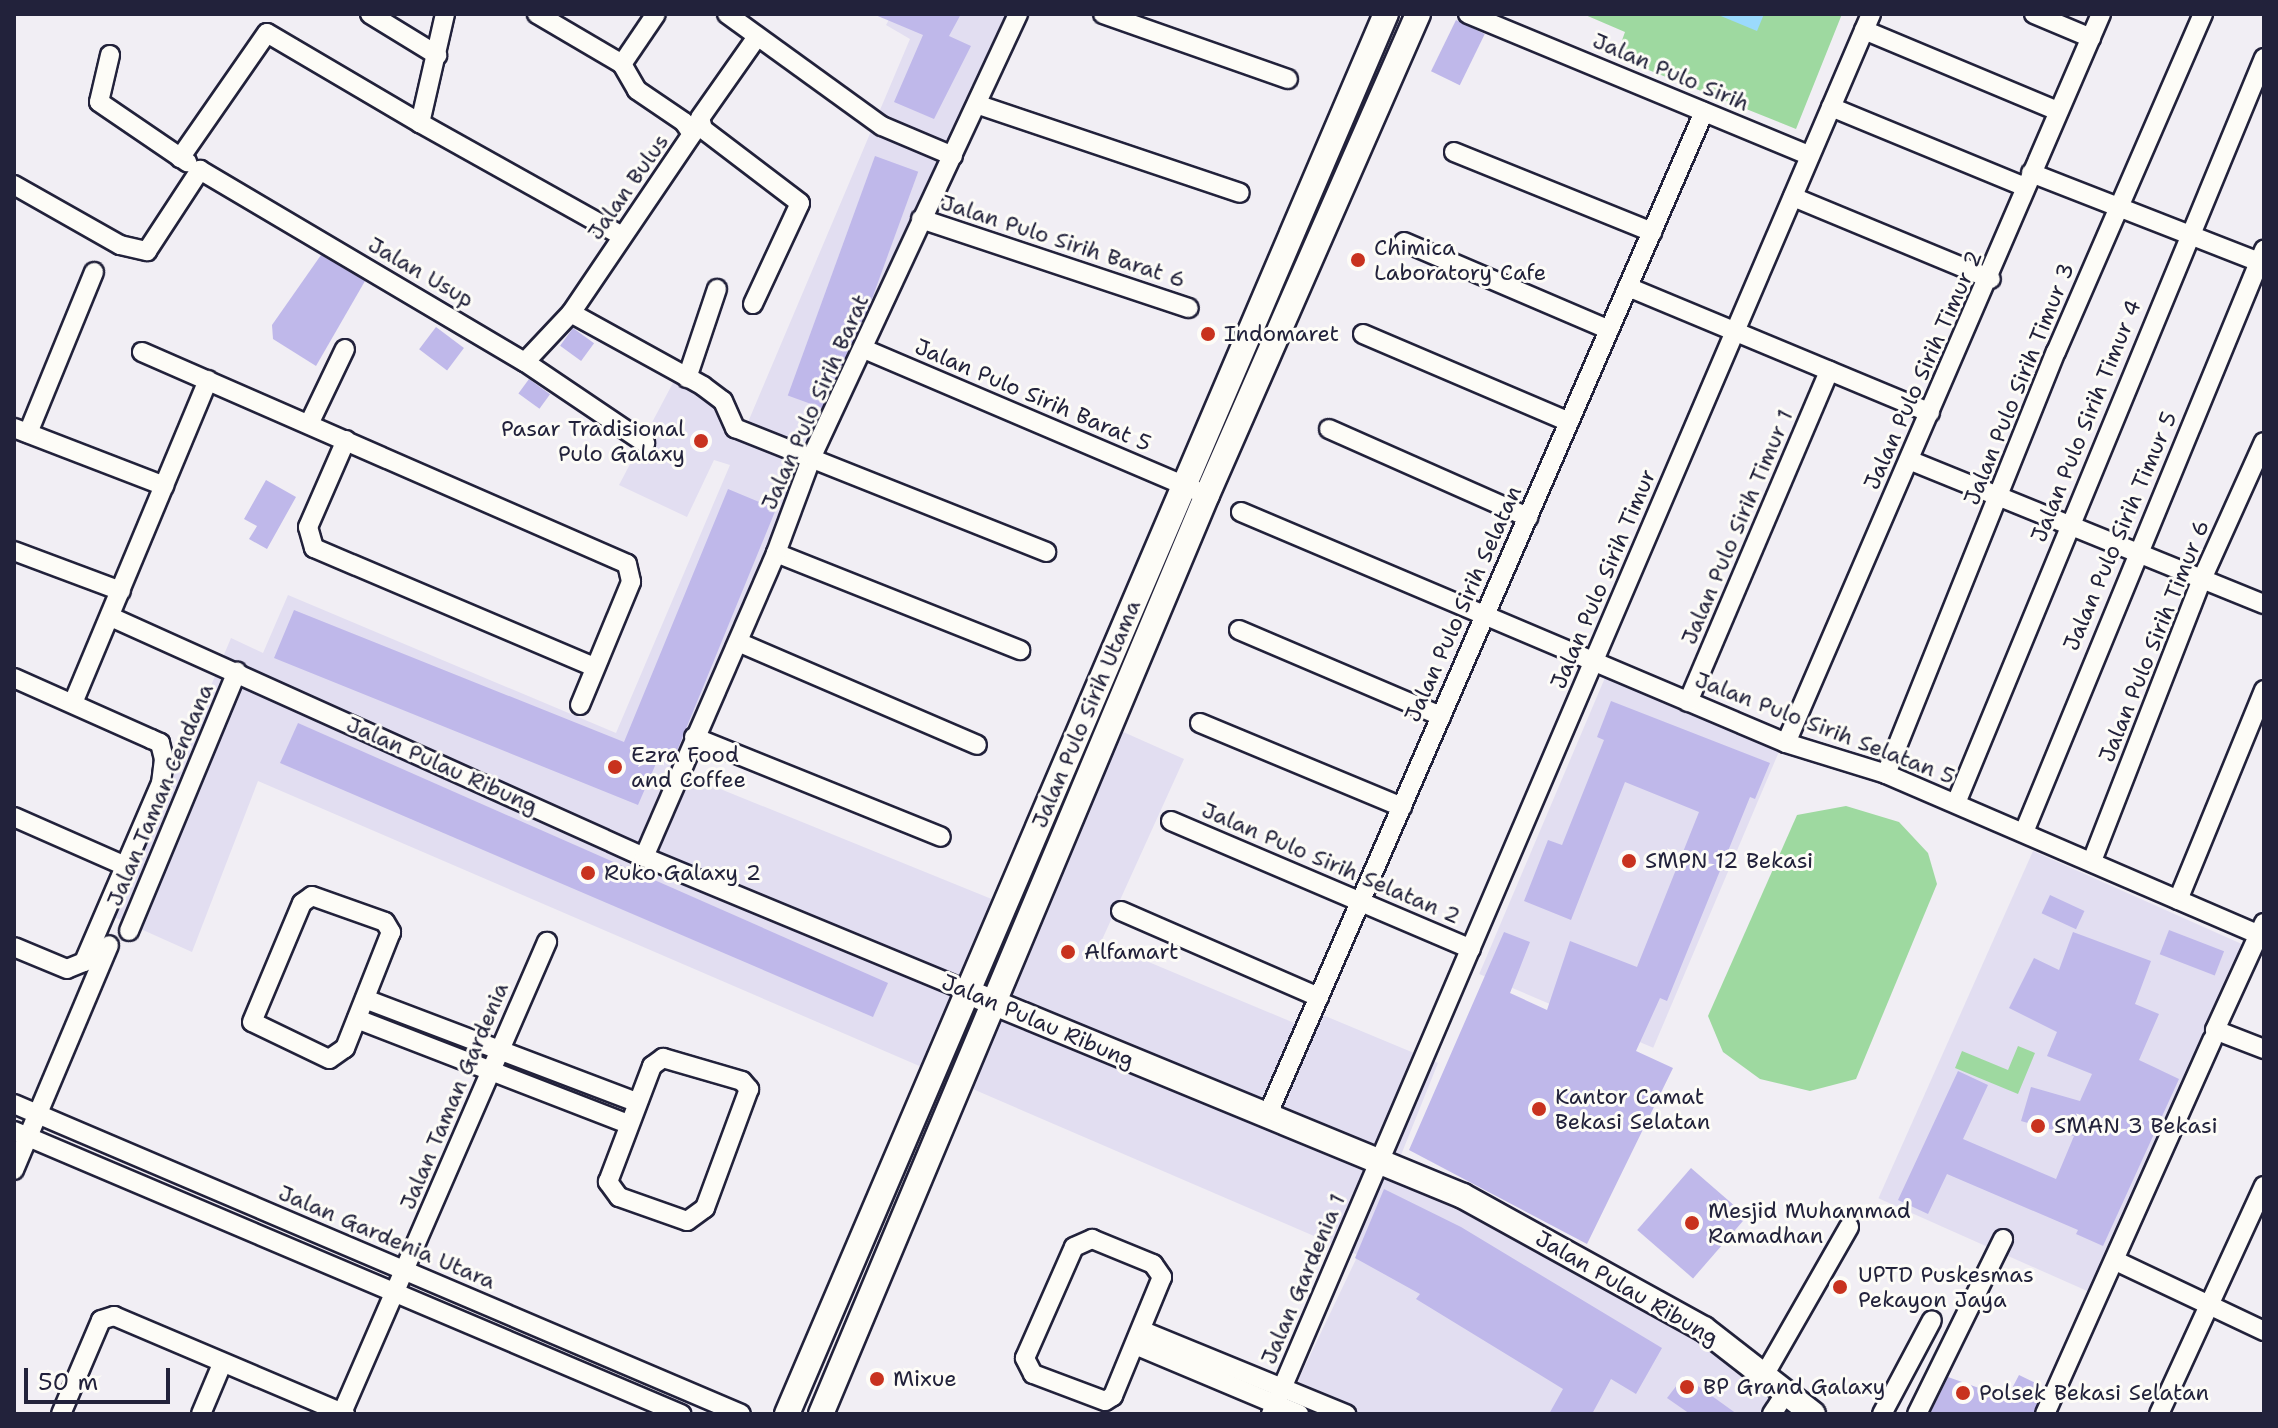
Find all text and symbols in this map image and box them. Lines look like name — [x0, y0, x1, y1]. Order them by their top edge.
street label: Jalan Pulo Sirih — [1589, 27, 1753, 117]
street label: Jalan Bulus — [582, 129, 674, 245]
street label: Jalan Pulo Sirih Barat 6 — [937, 189, 1189, 293]
street label: Jalan Usup — [363, 231, 479, 313]
place label: Chimica Laboratory Cafe — [1374, 234, 1546, 286]
street label: Jalan Pulo Sirih Timur 2 — [1858, 246, 1988, 494]
marker: Chimica Laboratory Cafe — [1349, 251, 1367, 269]
street label: Jalan Pulo Sirih Timur 3 — [1958, 259, 2080, 509]
street label: Jalan Pulo Sirih Barat — [756, 290, 874, 514]
street label: Jalan Pulo Sirih Timur 4 — [2025, 296, 2147, 546]
place label: Indomaret — [1224, 321, 1339, 347]
marker: Indomaret — [1199, 325, 1217, 343]
street label: Jalan Pulo Sirih Barat 5 — [911, 333, 1155, 457]
street label: Jalan Pulo Sirih Timur 1 — [1675, 406, 1799, 648]
street label: Jalan Pulo Sirih Timur 5 — [2058, 408, 2182, 654]
place label: Pasar Tradisional Pulo Galaxy — [501, 415, 685, 466]
marker: Pasar Tradisional Pulo Galaxy — [692, 432, 710, 450]
street label: Jalan Pulo Sirih Timur — [1545, 465, 1661, 693]
street label: Jalan Pulo Sirih Selatan — [1399, 482, 1527, 726]
street label: Jalan Pulo Sirih Timur 6 — [2093, 516, 2215, 766]
street label: Jalan Pulo Sirih Utama — [1026, 596, 1146, 832]
street label: Jalan Pulo Sirih Selatan 5 — [1691, 666, 1959, 790]
street label: Jalan Taman Cendana — [101, 680, 219, 910]
street label: Jalan Pulau Ribung — [342, 711, 542, 819]
place label: Ezra Food and Coffee — [631, 741, 746, 792]
marker: Ezra Food and Coffee — [606, 758, 624, 776]
street label: Jalan Pulo Sirih Selatan 2 — [1198, 796, 1464, 930]
place label: SMPN 12 Bekasi — [1645, 848, 1813, 874]
marker: SMPN 12 Bekasi — [1620, 852, 1638, 870]
place label: Ruko Galaxy 2 — [604, 860, 761, 886]
marker: Ruko Galaxy 2 — [579, 864, 597, 882]
place label: Alfamart — [1084, 939, 1179, 965]
marker: Alfamart — [1059, 943, 1077, 961]
street label: Jalan Pulau Ribung — [938, 968, 1138, 1074]
street label: Jalan Taman Gardenia — [394, 978, 514, 1214]
place label: Kantor Camat Bekasi Selatan — [1555, 1083, 1710, 1134]
marker: Kantor Camat Bekasi Selatan — [1530, 1100, 1548, 1118]
place label: SMAN 3 Bekasi — [2054, 1113, 2218, 1139]
marker: SMAN 3 Bekasi — [2029, 1117, 2047, 1135]
street label: Jalan Gardenia Utara — [274, 1179, 500, 1295]
street label: Jalan Gardenia 1 — [1255, 1190, 1351, 1368]
place label: Mesjid Muhammad Ramadhan — [1708, 1197, 1911, 1248]
marker: Mesjid Muhammad Ramadhan — [1683, 1214, 1701, 1232]
street label: Jalan Pulau Ribung — [1531, 1225, 1723, 1351]
place label: UPTD Puskesmas Pekayon Jaya — [1858, 1261, 2034, 1312]
marker: UPTD Puskesmas Pekayon Jaya — [1829, 1276, 1851, 1298]
scale bar — [28, 1352, 174, 1402]
text: 50 m — [38, 1366, 98, 1398]
place label: Mixue — [893, 1366, 957, 1392]
marker: Mixue — [868, 1370, 886, 1388]
place label: BP Grand Galaxy — [1703, 1374, 1885, 1400]
marker: BP Grand Galaxy — [1678, 1378, 1696, 1396]
place label: Polsek Bekasi Selatan — [1979, 1380, 2209, 1406]
marker: Polsek Bekasi Selatan — [1954, 1384, 1972, 1402]

